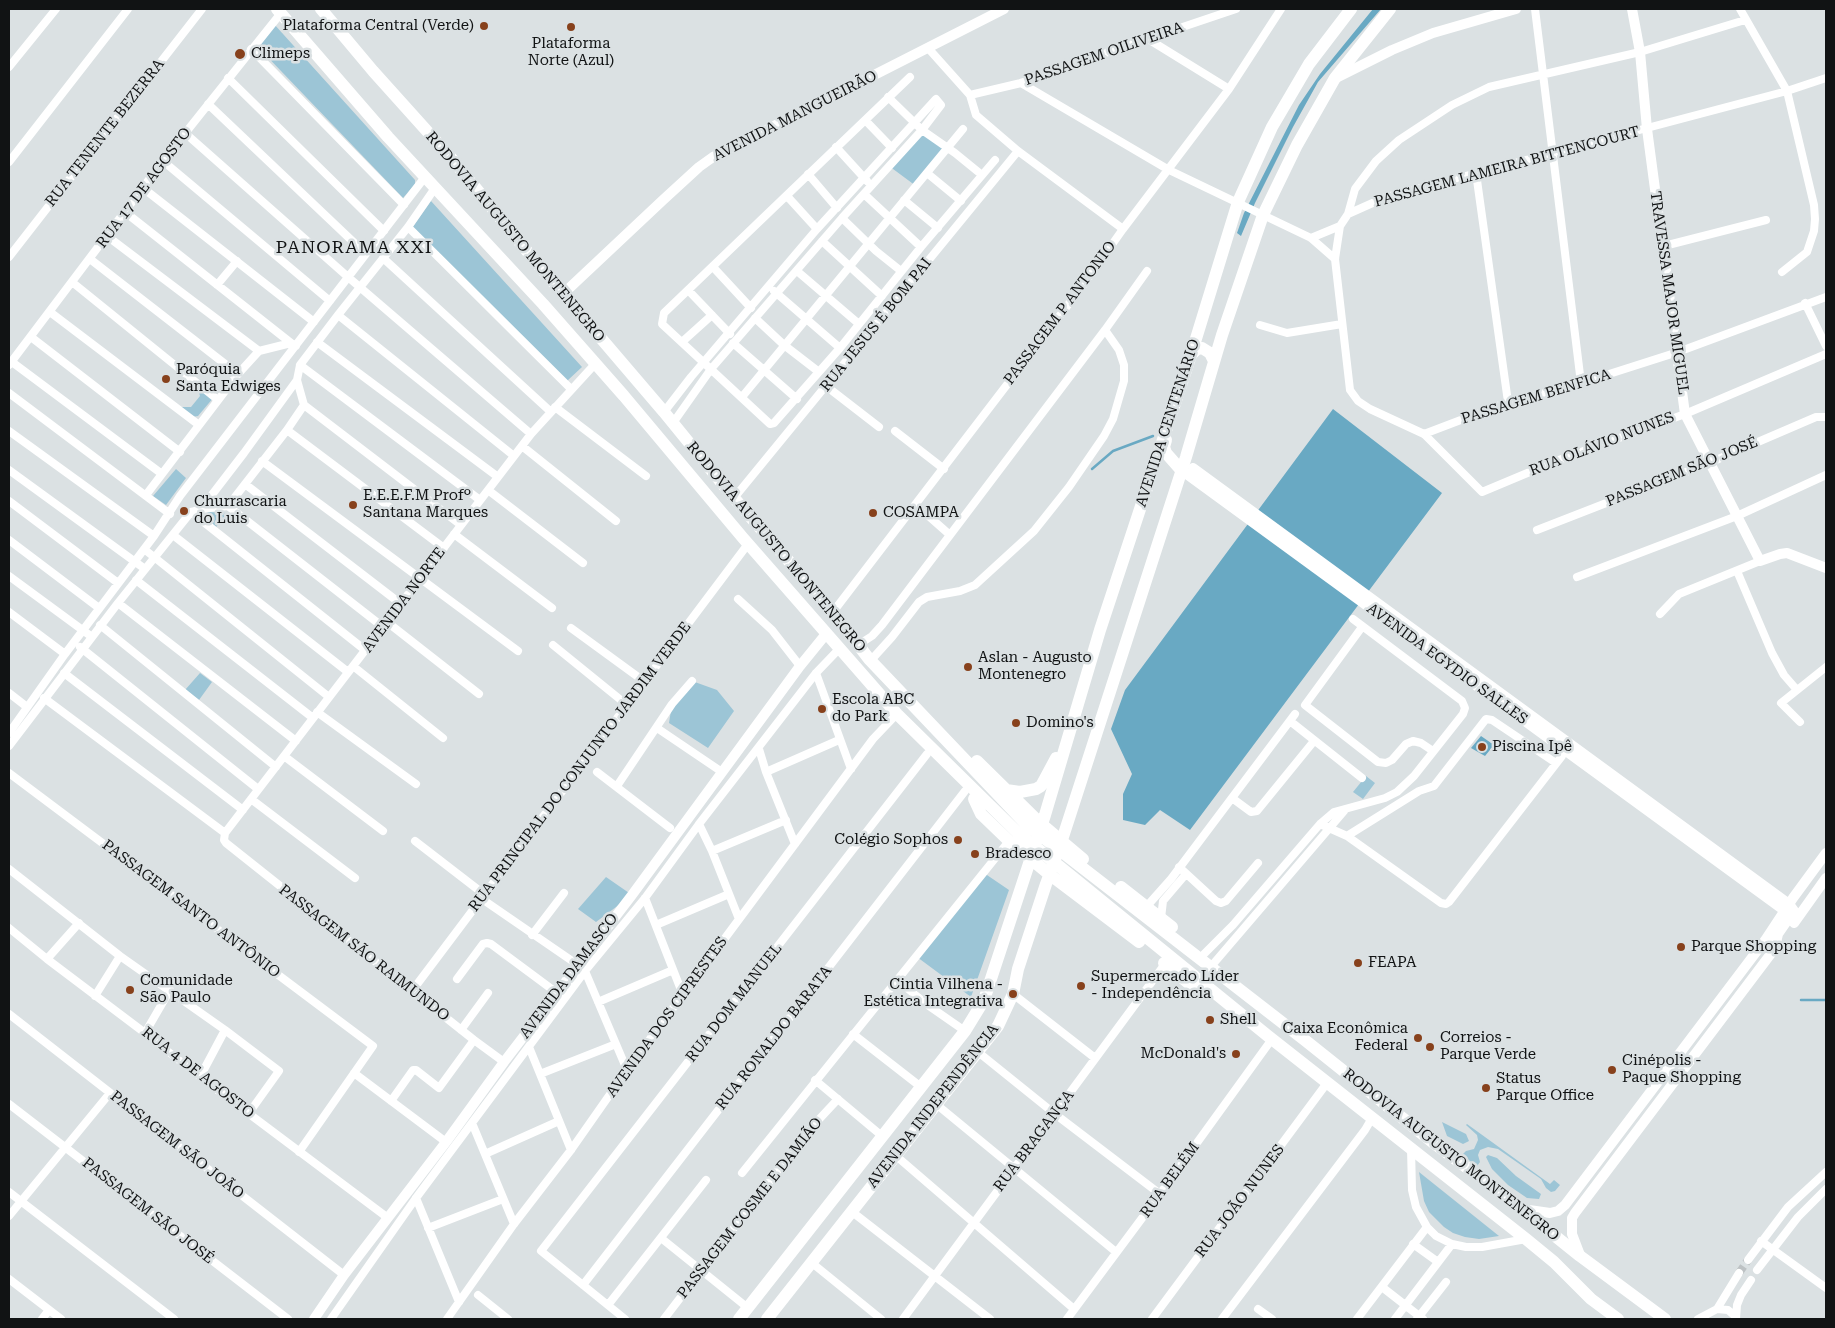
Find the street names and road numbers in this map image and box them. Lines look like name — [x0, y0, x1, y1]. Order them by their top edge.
street label: PASSAGEM OILIVEIRA — [1022, 18, 1186, 90]
street label: RUA TENENTE BEZERRA — [42, 56, 168, 210]
street label: AVENIDA MANGUEIRÃO — [710, 67, 880, 165]
street label: PASSAGEM LAMEIRA BITTENCOURT — [1372, 123, 1642, 211]
street label: RUA 17 DE AGOSTO — [93, 124, 195, 252]
street label: RODOVIA AUGUSTO MONTENEGRO — [422, 128, 608, 346]
street label: TRAVESSA MAJOR MIGUEL — [1646, 190, 1692, 396]
street label: PASSAGEM P ANTONIO — [1000, 238, 1120, 388]
street label: RUA JESUS É BOM PAI — [817, 255, 935, 395]
street label: AVENIDA CENTENÁRIO — [1132, 337, 1204, 509]
street label: PASSAGEM BENFICA — [1459, 366, 1613, 428]
street label: RUA OLÁVIO NUNES — [1527, 408, 1677, 480]
street label: PASSAGEM SÃO JOSÉ — [1604, 433, 1760, 511]
street label: RODOVIA AUGUSTO MONTENEGRO — [683, 438, 869, 656]
street label: AVENIDA NORTE — [359, 544, 449, 656]
street label: AVENIDA EGYDIO SALLES — [1363, 600, 1531, 728]
street label: RUA PRINCIPAL DO CONJUNTO JARDIM VERDE — [465, 619, 695, 915]
street label: PASSAGEM SANTO ANTÔNIO — [98, 836, 284, 982]
street label: PASSAGEM SÃO RAIMUNDO — [275, 881, 453, 1025]
street label: AVENIDA DAMASCO — [516, 910, 622, 1042]
street label: AVENIDA DOS CIPRESTES — [603, 933, 731, 1101]
street label: RUA DOM MANUEL — [682, 940, 786, 1066]
street label: RUA RONALDO BARATA — [712, 962, 836, 1114]
street label: AVENIDA INDEPENDÊNCIA — [863, 1020, 1003, 1192]
street label: RUA 4 DE AGOSTO — [138, 1024, 258, 1122]
street label: RODOVIA AUGUSTO MONTENEGRO — [1339, 1065, 1563, 1245]
street label: PASSAGEM SÃO JOÃO — [107, 1087, 247, 1203]
street label: RUA BRAGANÇA — [990, 1087, 1078, 1195]
street label: PASSAGEM COSME E DAMIÃO — [674, 1114, 826, 1302]
street label: RUA BELÉM — [1137, 1139, 1203, 1221]
street label: RUA JOÃO NUNES — [1192, 1141, 1288, 1261]
street label: PASSAGEM SÃO JOSÉ — [79, 1154, 217, 1268]

